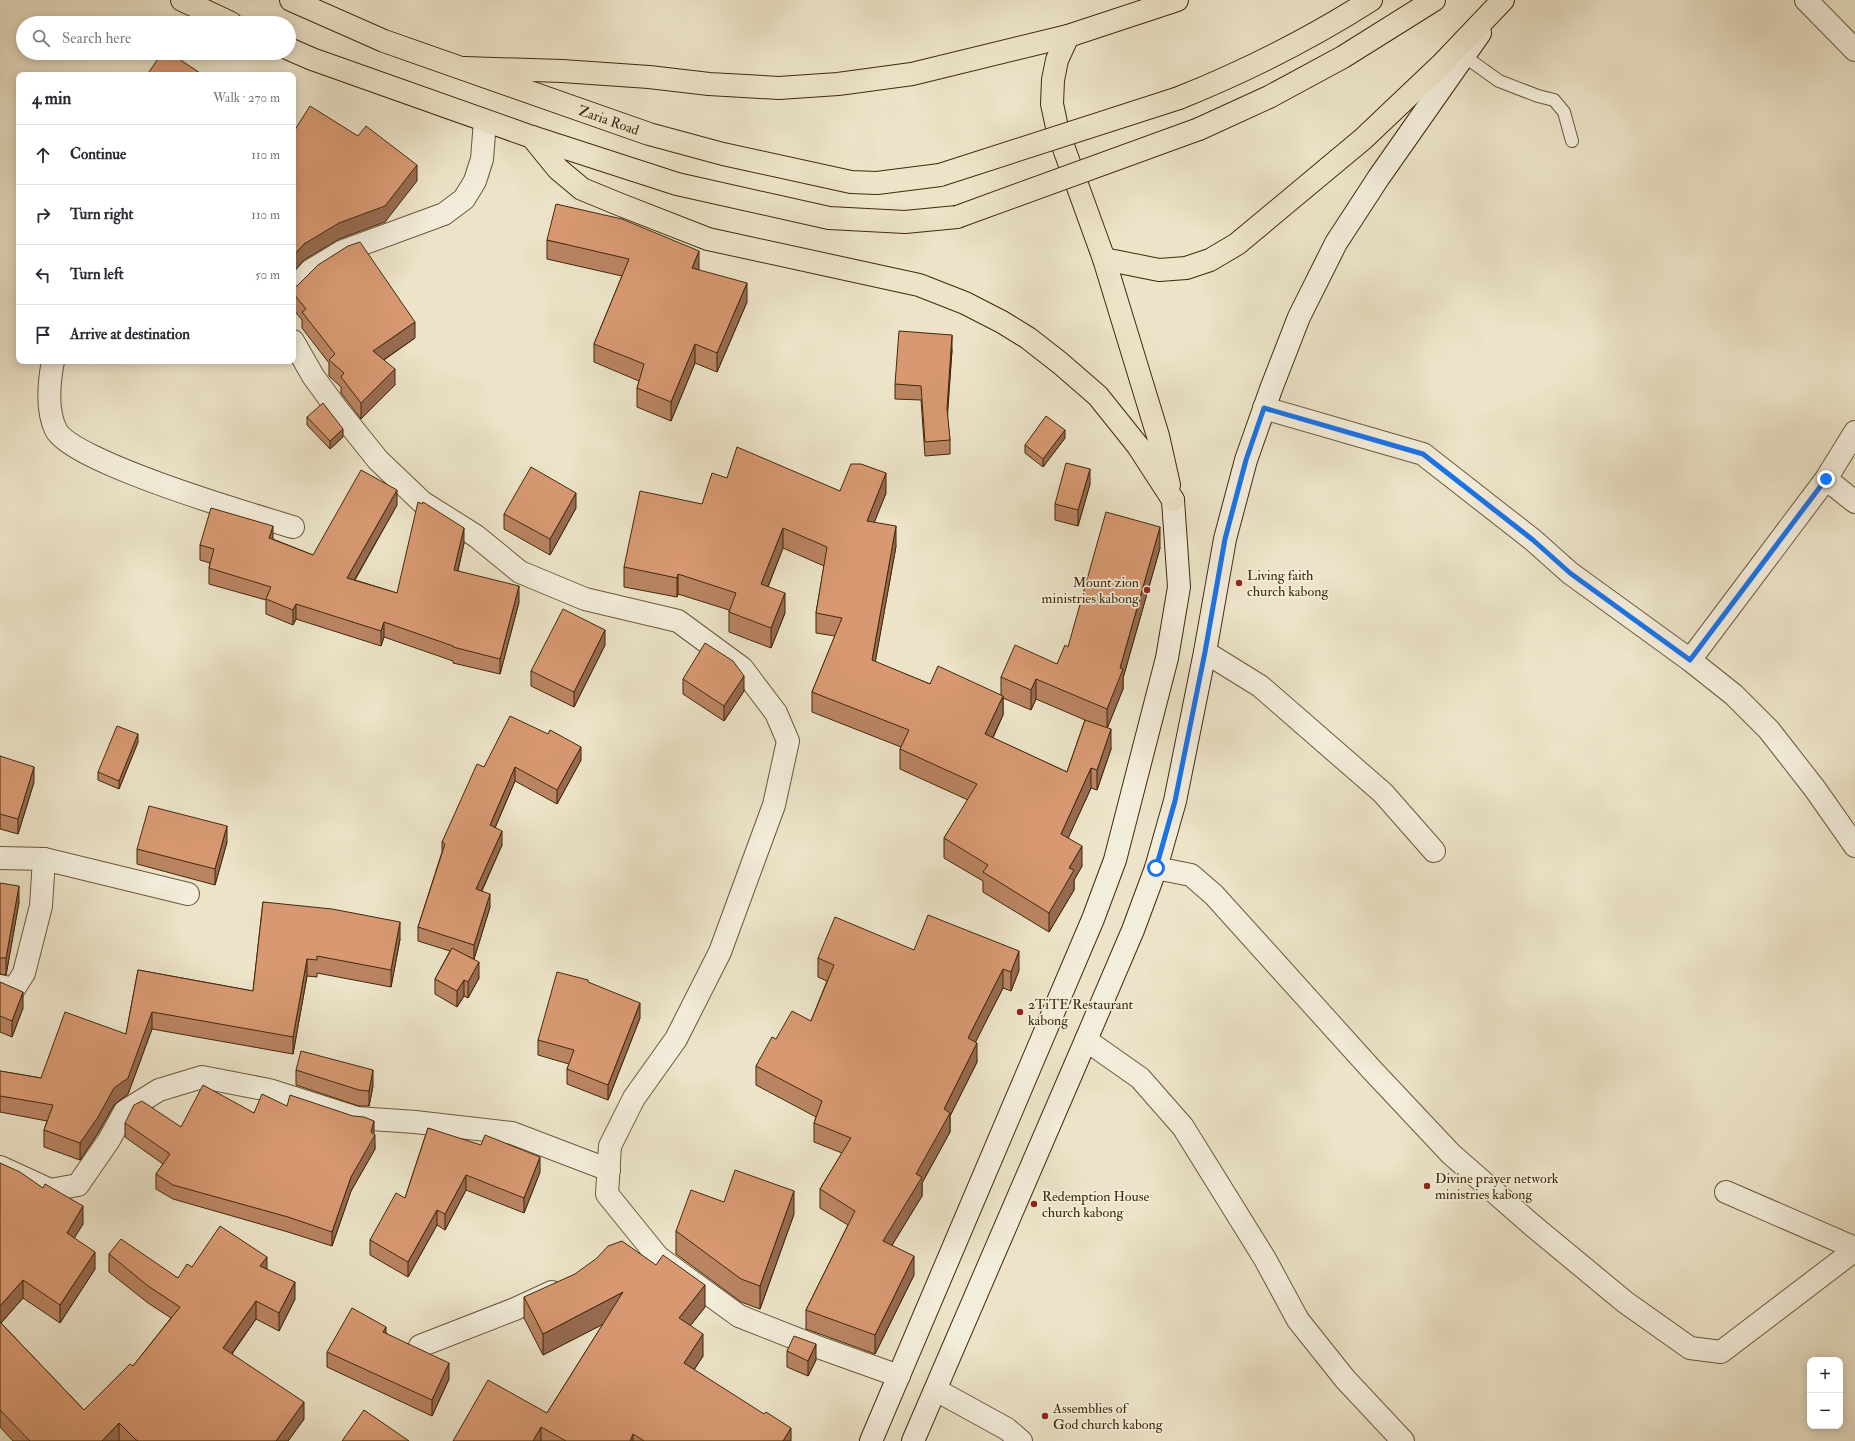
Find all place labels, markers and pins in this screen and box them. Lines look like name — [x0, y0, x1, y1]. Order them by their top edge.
place label: Living faith church kabong — [1247, 567, 1329, 600]
place label: Mount zion ministries kabong — [1042, 574, 1140, 607]
marker: Living faith church kabong — [1234, 578, 1244, 588]
marker: Mount zion ministries kabong — [1142, 585, 1152, 595]
place label: 2TiTE Restaurant kabong — [1028, 996, 1134, 1029]
marker: 2TiTE Restaurant kabong — [1015, 1007, 1025, 1017]
place label: Divine prayer network ministries kabong — [1435, 1170, 1559, 1203]
marker: Divine prayer network ministries kabong — [1422, 1181, 1432, 1191]
place label: Redemption House church kabong — [1042, 1188, 1150, 1221]
marker: Redemption House church kabong — [1029, 1199, 1039, 1209]
place label: Assemblies of God church kabong — [1052, 1400, 1164, 1433]
marker: Assemblies of God church kabong — [1040, 1411, 1050, 1421]

